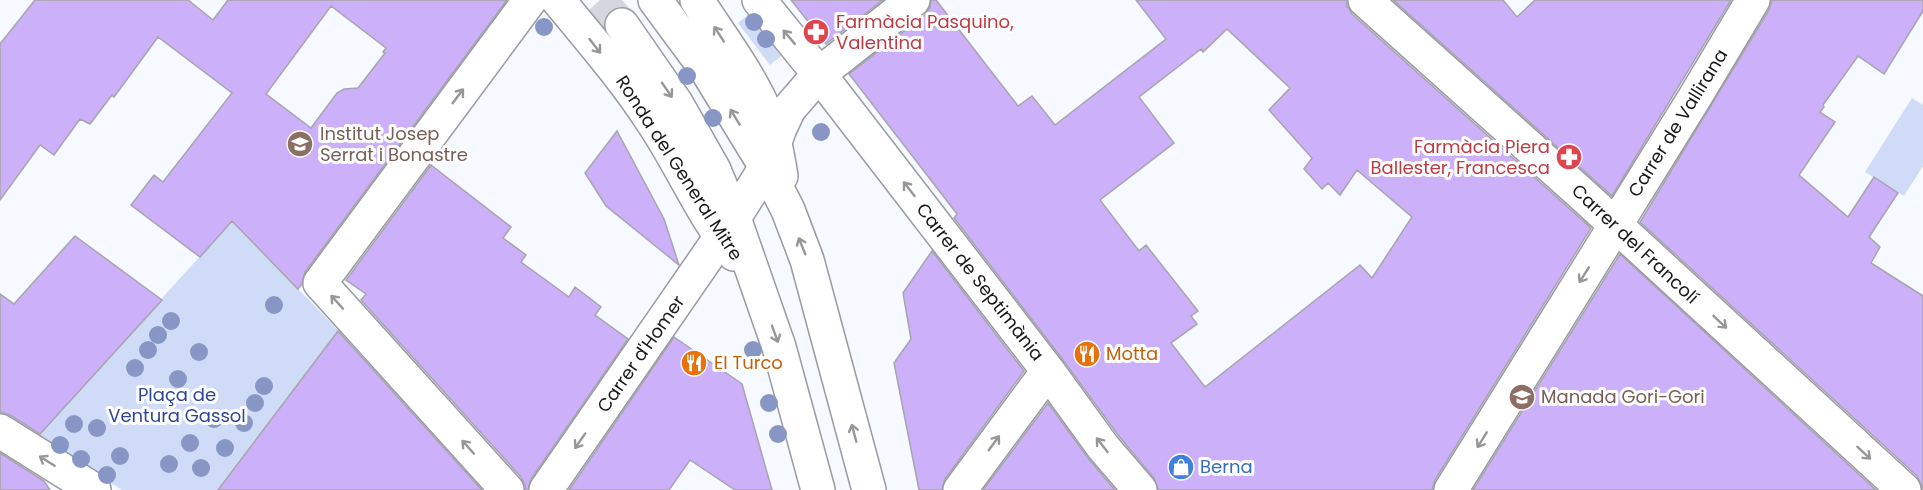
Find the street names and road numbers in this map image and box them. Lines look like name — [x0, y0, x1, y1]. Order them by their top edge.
street label: Carrer de Vallirana — [1622, 44, 1733, 202]
street label: Ronda del General Mitre — [610, 70, 749, 265]
street label: Carrer del Francolí — [1566, 178, 1704, 309]
street label: Carrer de Septimània — [911, 198, 1050, 366]
street label: Carrer d'Homer — [591, 290, 690, 417]

